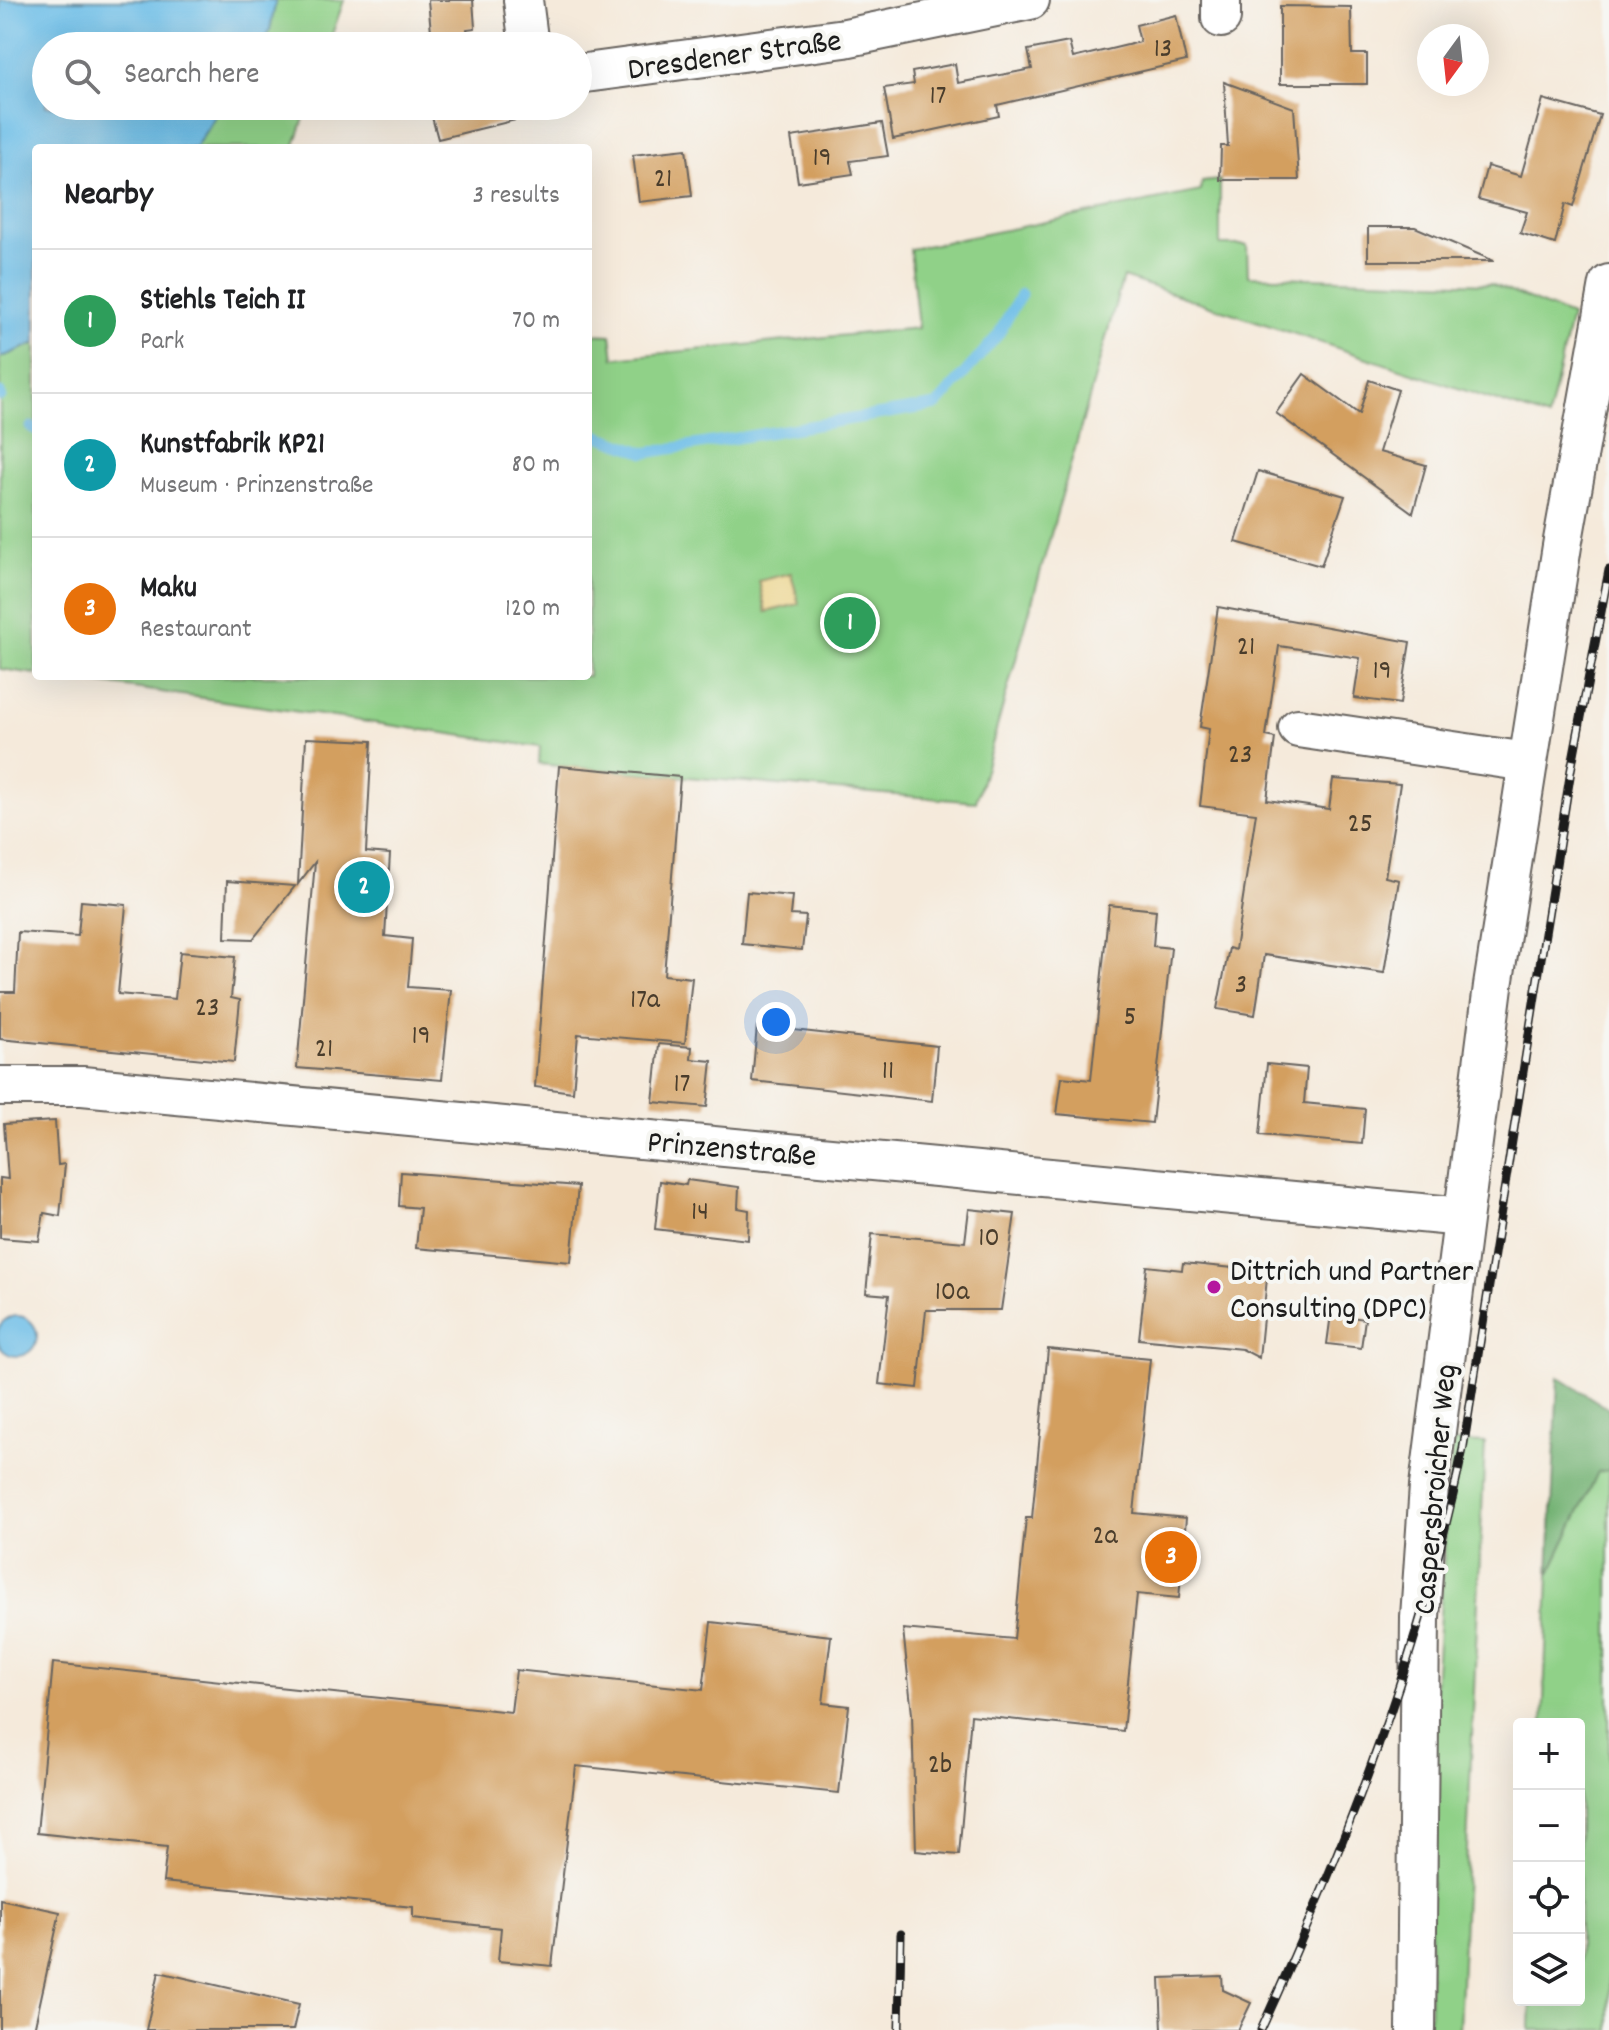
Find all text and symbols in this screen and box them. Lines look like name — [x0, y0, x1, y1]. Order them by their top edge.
street label: Dresdener Straße — [625, 20, 844, 96]
north arrow — [1417, 24, 1489, 96]
house number: 13 — [1154, 31, 1172, 71]
search box — [32, 32, 592, 120]
icon: search — [60, 54, 104, 98]
text: Search here — [124, 55, 260, 98]
house number: 17 — [930, 78, 946, 118]
house number: 19 — [813, 140, 831, 180]
house number: 21 — [654, 161, 672, 201]
text: Nearby — [64, 172, 153, 221]
text: 3 results — [473, 178, 560, 215]
text: Stiehls Teich II — [140, 281, 305, 324]
text: 1 — [87, 303, 93, 340]
text: 70 m — [512, 303, 560, 340]
text: Park — [140, 324, 184, 361]
text: Kunstfabrik KP21 — [140, 425, 325, 468]
text: 2 — [84, 447, 96, 484]
text: 80 m — [512, 447, 560, 484]
text: Museum · Prinzenstraße — [140, 468, 373, 505]
text: Maku — [140, 569, 197, 612]
text: 3 — [84, 591, 96, 628]
text: 120 m — [505, 591, 560, 628]
pin: 1 — [824, 593, 876, 653]
text: Restaurant — [140, 612, 252, 649]
house number: 21 — [1237, 629, 1255, 669]
house number: 19 — [1373, 653, 1391, 693]
house number: 23 — [1228, 737, 1252, 777]
house number: 25 — [1347, 806, 1373, 846]
pin: 2 — [338, 857, 390, 917]
house number: 3 — [1235, 967, 1247, 1007]
house number: 17a — [630, 982, 661, 1022]
house number: 23 — [195, 990, 219, 1030]
house number: 5 — [1124, 999, 1136, 1039]
your location — [756, 1002, 796, 1042]
house number: 19 — [412, 1018, 430, 1058]
house number: 21 — [315, 1031, 333, 1071]
house number: 11 — [882, 1053, 894, 1093]
house number: 17 — [674, 1066, 690, 1106]
street label: Prinzenstraße — [645, 1122, 818, 1182]
house number: 14 — [691, 1194, 709, 1234]
house number: 10 — [978, 1220, 1000, 1260]
place label: Dittrich und Partner Consulting (DPC) — [1230, 1251, 1474, 1334]
house number: 10a — [935, 1274, 970, 1314]
marker: Dittrich und Partner Consulting (DPC) — [1205, 1278, 1223, 1296]
street label: Caspersbroicher Weg — [1404, 1362, 1472, 1617]
house number: 2a — [1092, 1518, 1119, 1558]
pin: 3 — [1145, 1527, 1197, 1587]
map controls — [1513, 1718, 1585, 2006]
button: + — [1513, 1718, 1585, 1790]
house number: 2b — [928, 1747, 952, 1787]
button: − — [1513, 1790, 1585, 1862]
button: locate — [1513, 1862, 1585, 1934]
button: layers — [1513, 1934, 1585, 2006]

